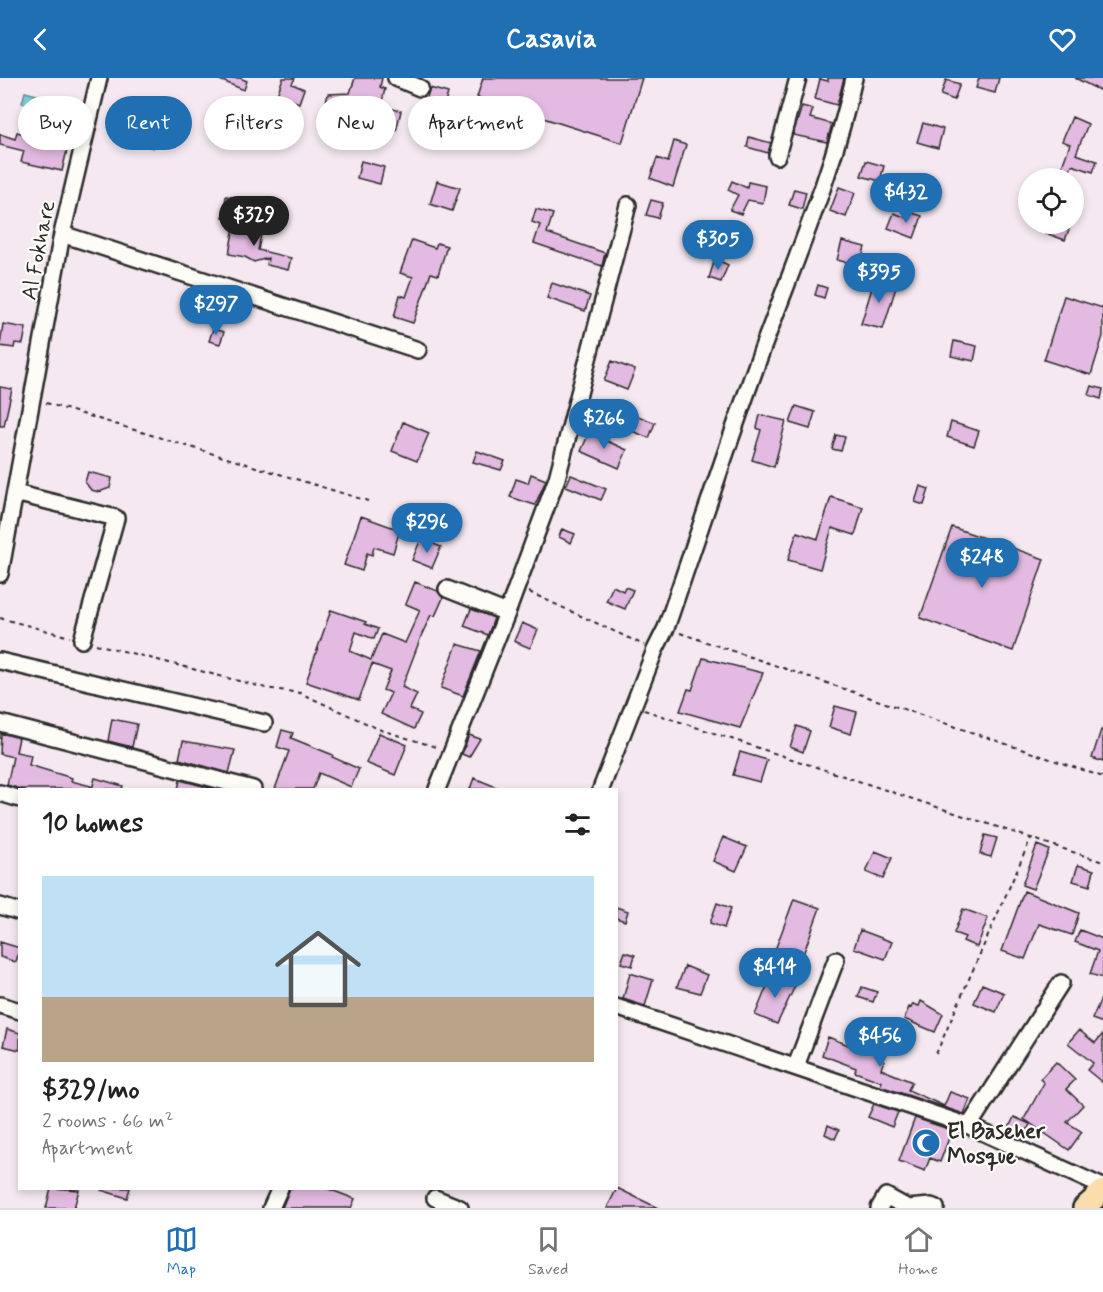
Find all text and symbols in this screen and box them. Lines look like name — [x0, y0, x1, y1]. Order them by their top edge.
text: Casavia — [506, 22, 597, 57]
icon: back — [24, 23, 57, 56]
icon: heart — [1046, 23, 1079, 56]
chip: Buy — [18, 96, 93, 150]
chip: Rent — [105, 96, 192, 150]
chip: Filters — [204, 96, 304, 150]
chip: New — [316, 96, 396, 150]
chip: Apartment — [408, 96, 545, 150]
map controls — [1018, 168, 1084, 234]
button: locate — [1018, 168, 1084, 234]
pin: $432 — [870, 173, 942, 224]
text: $432 — [884, 179, 928, 206]
pin: $329 — [218, 196, 290, 247]
street label: Al Fokhare — [16, 198, 62, 303]
text: $329 — [233, 202, 275, 229]
pin: $305 — [682, 220, 754, 271]
text: $305 — [696, 226, 740, 253]
pin: $395 — [843, 253, 915, 304]
text: $395 — [857, 259, 901, 286]
pin: $297 — [180, 285, 252, 336]
text: $297 — [194, 291, 238, 318]
pin: $266 — [568, 399, 640, 450]
text: $266 — [583, 405, 625, 432]
pin: $296 — [391, 503, 463, 554]
text: $296 — [406, 509, 448, 536]
pin: $248 — [946, 538, 1018, 589]
text: $248 — [960, 544, 1004, 571]
text: 10 homes — [42, 807, 143, 841]
icon: filters — [561, 808, 594, 841]
icon: home — [264, 915, 372, 1023]
pin: $414 — [739, 948, 811, 999]
text: $414 — [753, 954, 797, 981]
pin: $456 — [844, 1017, 916, 1068]
text: $456 — [858, 1023, 902, 1050]
text: $329/mo — [42, 1074, 140, 1108]
text: 2 rooms · 66 m² — [42, 1108, 173, 1135]
place label: El Baseher Mosque — [947, 1118, 1046, 1171]
mosque icon: El Baseher Mosque — [910, 1127, 942, 1159]
text: Apartment — [42, 1135, 133, 1162]
tab: Map — [165, 1223, 198, 1280]
tab: Saved — [528, 1223, 568, 1280]
tab: Home — [898, 1223, 938, 1280]

